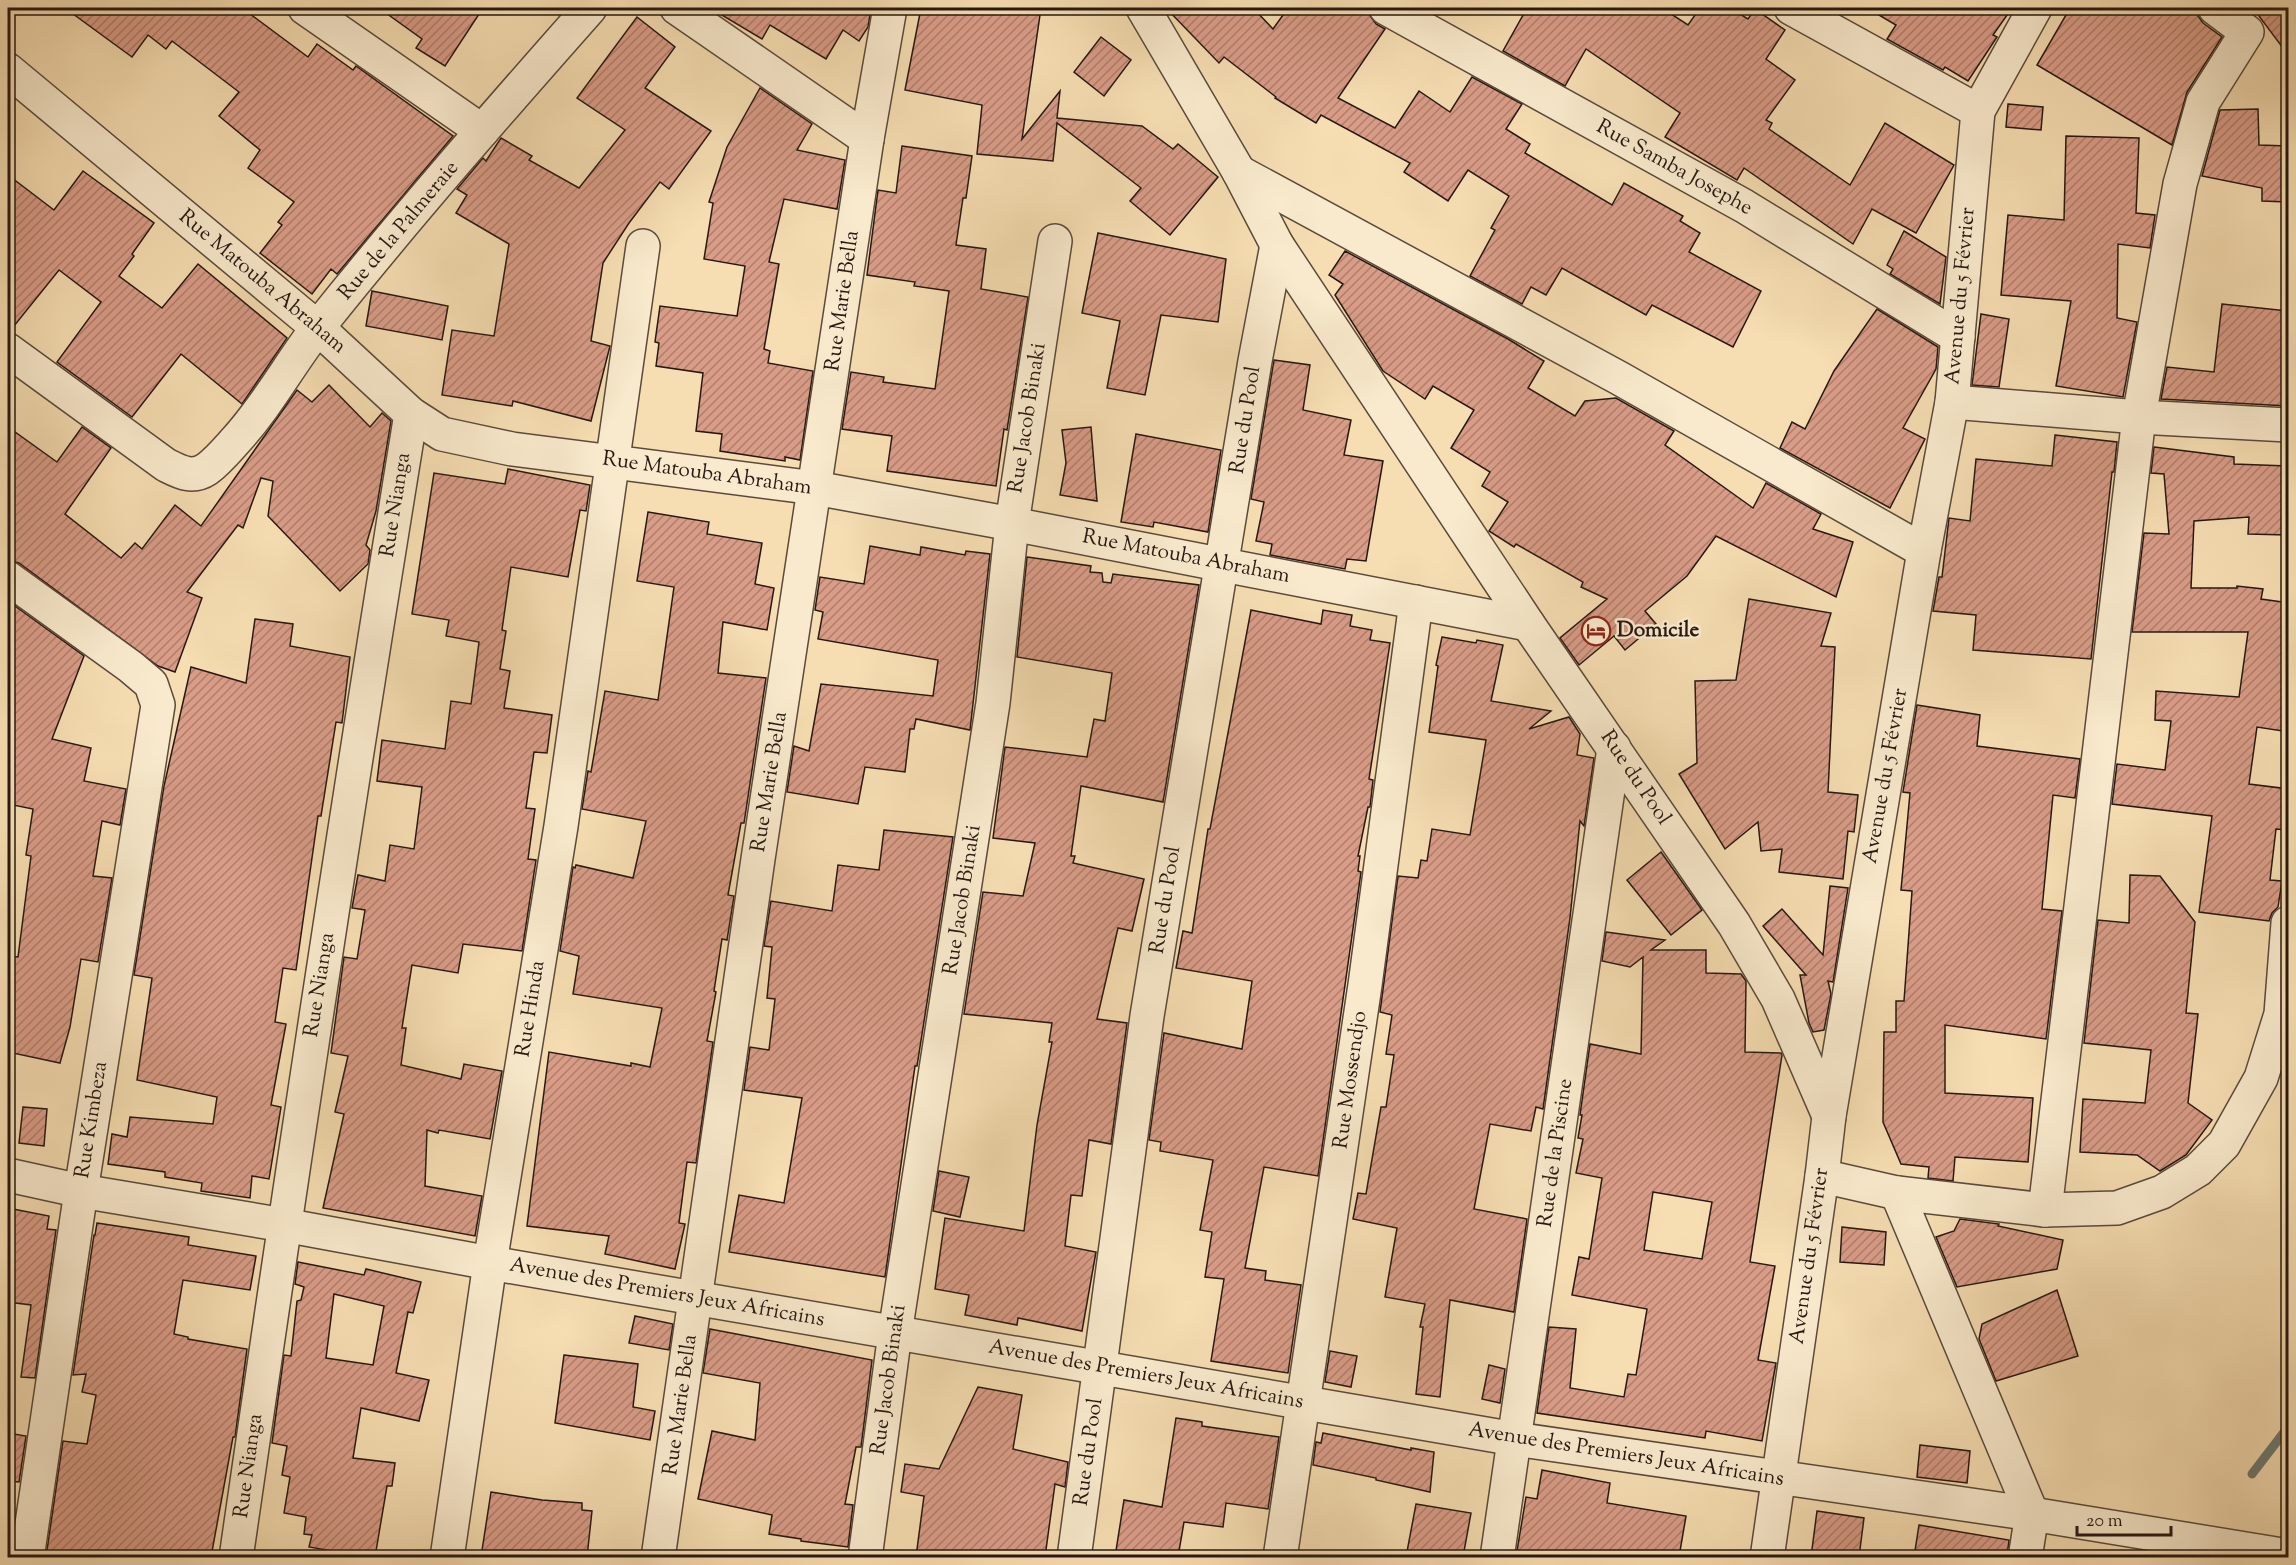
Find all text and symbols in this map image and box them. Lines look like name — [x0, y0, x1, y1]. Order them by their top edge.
street label: Rue Samba Josephe — [1590, 113, 1758, 223]
street label: Rue de la Palmeraie — [332, 155, 466, 307]
street label: Rue Matouba Abraham — [172, 203, 352, 361]
street label: Avenue du 5 Février — [1938, 206, 1984, 386]
street label: Rue Marie Bella — [818, 228, 868, 373]
street label: Rue Jacob Binaki — [1001, 341, 1055, 495]
street label: Rue du Pool — [1223, 364, 1269, 476]
street label: Rue Matouba Abraham — [600, 444, 814, 504]
street label: Rue Nianga — [373, 450, 419, 559]
street label: Rue Matouba Abraham — [1080, 522, 1292, 592]
hotel icon: Domicile — [1580, 615, 1612, 647]
place label: Domicile — [1617, 616, 1699, 646]
street label: Avenue du 5 Février — [1856, 686, 1916, 866]
street label: Rue Marie Bella — [744, 709, 796, 854]
street label: Rue du Pool — [1592, 725, 1678, 832]
street label: Rue Jacob Binaki — [936, 823, 990, 977]
street label: Rue du Pool — [1143, 844, 1189, 956]
street label: Rue Nianga — [297, 930, 343, 1039]
street label: Rue Hinda — [509, 958, 553, 1059]
street label: Rue Mossendjo — [1326, 1009, 1376, 1151]
street label: Rue Kimbeza — [68, 1059, 116, 1181]
street label: Rue de la Piscine — [1531, 1077, 1581, 1229]
street label: Avenue du 5 Février — [1783, 1166, 1837, 1346]
street label: Avenue des Premiers Jeux Africains — [507, 1250, 827, 1336]
street label: Rue Jacob Binaki — [864, 1303, 914, 1457]
street label: Rue Marie Bella — [656, 1332, 706, 1477]
street label: Avenue des Premiers Jeux Africains — [986, 1332, 1306, 1418]
street label: Rue du Pool — [1067, 1396, 1111, 1508]
street label: Rue Nianga — [227, 1411, 271, 1520]
street label: Avenue des Premiers Jeux Africains — [1466, 1415, 1786, 1495]
scale bar — [2077, 1499, 2172, 1537]
text: 20 m — [2086, 1509, 2123, 1535]

